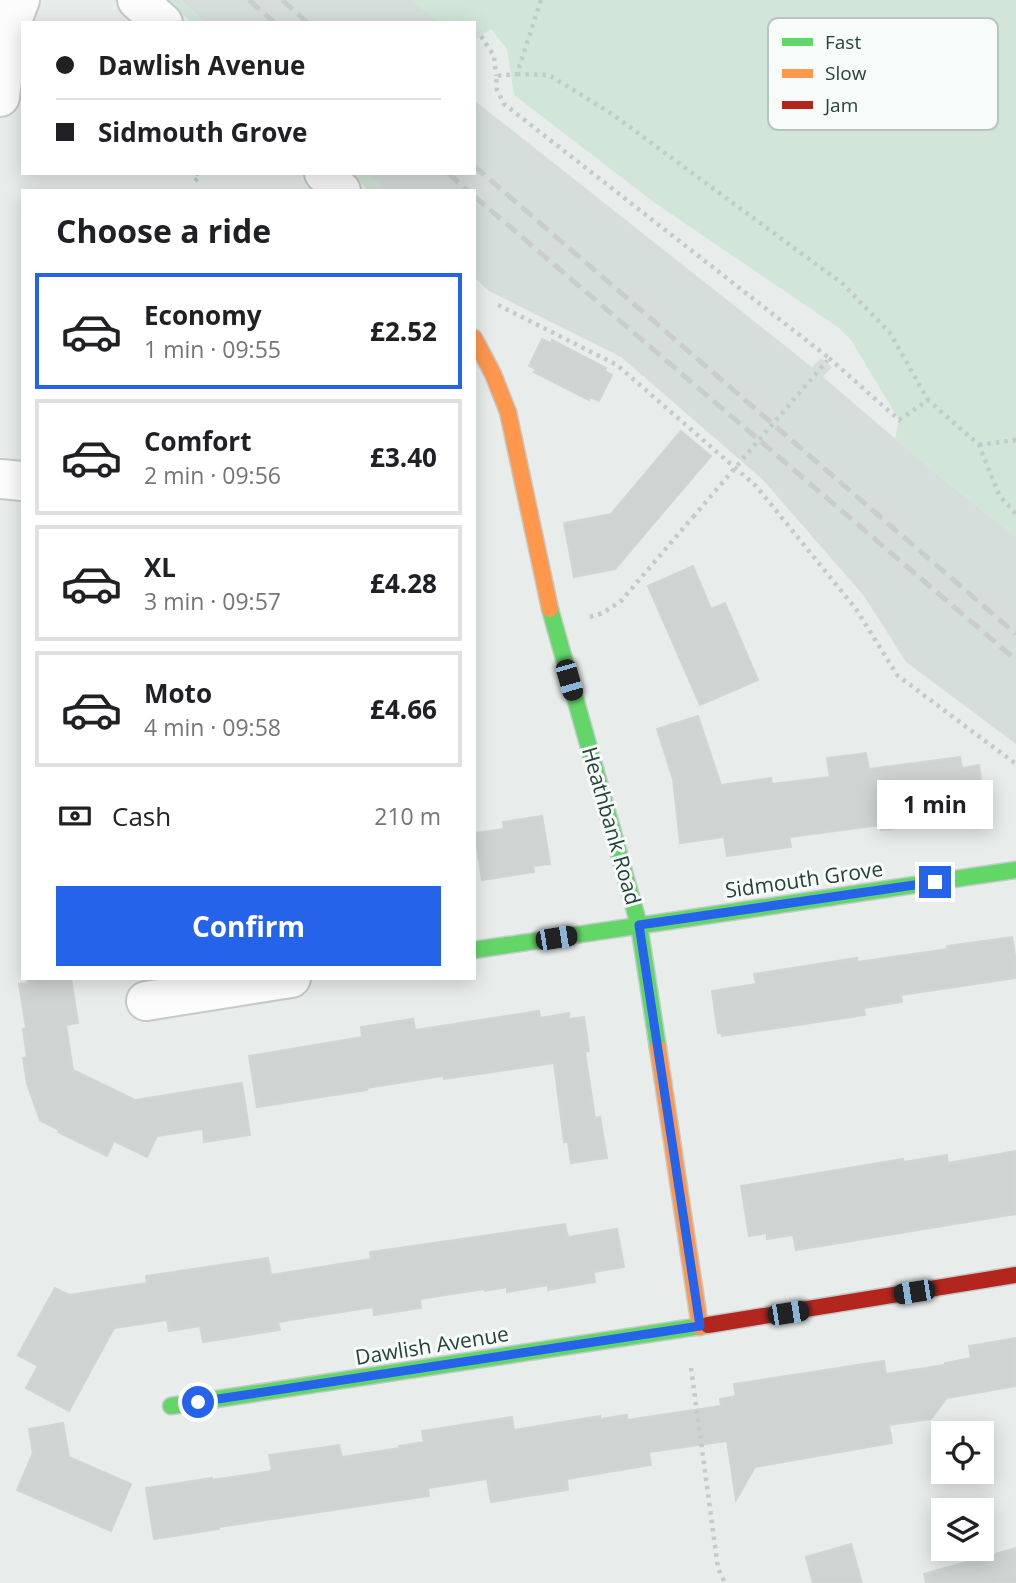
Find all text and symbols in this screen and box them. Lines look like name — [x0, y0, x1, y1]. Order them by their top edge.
legend — [768, 18, 998, 130]
text: Fast — [825, 29, 861, 55]
text: Dawlish Avenue — [98, 47, 305, 83]
text: Slow — [825, 60, 867, 86]
text: Jam — [823, 92, 858, 118]
text: Sidmouth Grove — [98, 114, 307, 150]
text: Choose a ride — [56, 209, 271, 252]
text: Economy — [144, 297, 262, 333]
icon: car — [60, 300, 123, 363]
text: £2.52 — [370, 313, 437, 349]
text: 1 min · 09:55 — [144, 333, 281, 365]
text: Comfort — [144, 423, 251, 459]
icon: car — [60, 426, 123, 489]
text: £3.40 — [370, 439, 437, 475]
text: 2 min · 09:56 — [144, 459, 281, 491]
text: XL — [144, 549, 176, 585]
icon: car — [60, 552, 123, 615]
text: £4.28 — [370, 565, 437, 601]
text: 3 min · 09:57 — [144, 585, 281, 617]
car — [554, 657, 585, 703]
text: Moto — [144, 675, 212, 711]
icon: car — [60, 678, 123, 741]
text: £4.66 — [370, 691, 437, 727]
text: 4 min · 09:58 — [144, 711, 281, 743]
street label: Heathbank Road — [576, 743, 648, 908]
callout: 1 min — [877, 780, 993, 830]
text: 1 min — [903, 788, 967, 820]
icon: cash — [56, 797, 94, 835]
text: Cash — [112, 798, 171, 834]
text: 210 m — [374, 800, 441, 832]
street label: Sidmouth Grove — [723, 854, 885, 904]
route end — [919, 866, 951, 898]
button: Confirm — [56, 886, 441, 966]
car — [534, 924, 579, 952]
car — [892, 1278, 937, 1306]
car — [766, 1299, 811, 1327]
street label: Dawlish Avenue — [353, 1319, 511, 1371]
route start — [182, 1386, 214, 1418]
map controls — [931, 1421, 994, 1561]
button: locate — [931, 1421, 994, 1484]
button: layers — [931, 1498, 994, 1561]

